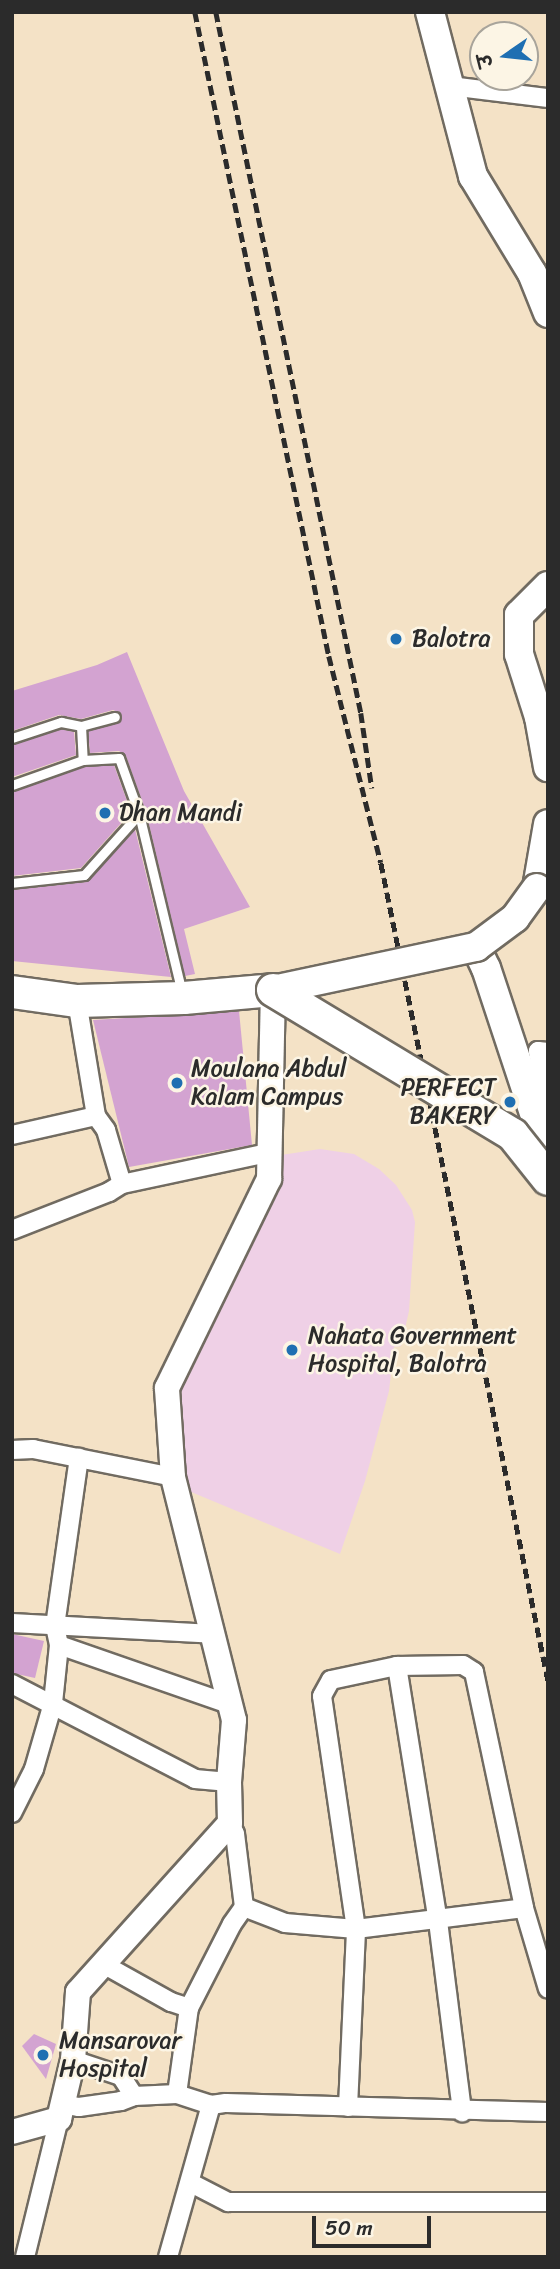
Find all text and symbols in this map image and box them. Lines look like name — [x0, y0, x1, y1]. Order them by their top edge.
north arrow — [469, 21, 539, 91]
text: उ — [468, 51, 503, 71]
place label: Balotra — [412, 625, 491, 653]
marker: Balotra — [386, 629, 406, 649]
place label: Dhan Mandi — [119, 799, 241, 827]
marker: Dhan Mandi — [97, 805, 113, 821]
place label: Moulana Abdul Kalam Campus — [191, 1055, 347, 1111]
place label: PERFECT BAKERY — [401, 1074, 496, 1130]
marker: Moulana Abdul Kalam Campus — [169, 1075, 185, 1091]
marker: PERFECT BAKERY — [502, 1094, 518, 1110]
place label: Nahata Government Hospital, Balotra — [308, 1322, 516, 1378]
marker: Nahata Government Hospital, Balotra — [282, 1340, 302, 1360]
place label: Mansarovar Hospital — [59, 2027, 181, 2083]
marker: Mansarovar Hospital — [33, 2045, 53, 2065]
scale bar — [315, 2202, 434, 2246]
text: 50 m — [325, 2209, 373, 2247]

